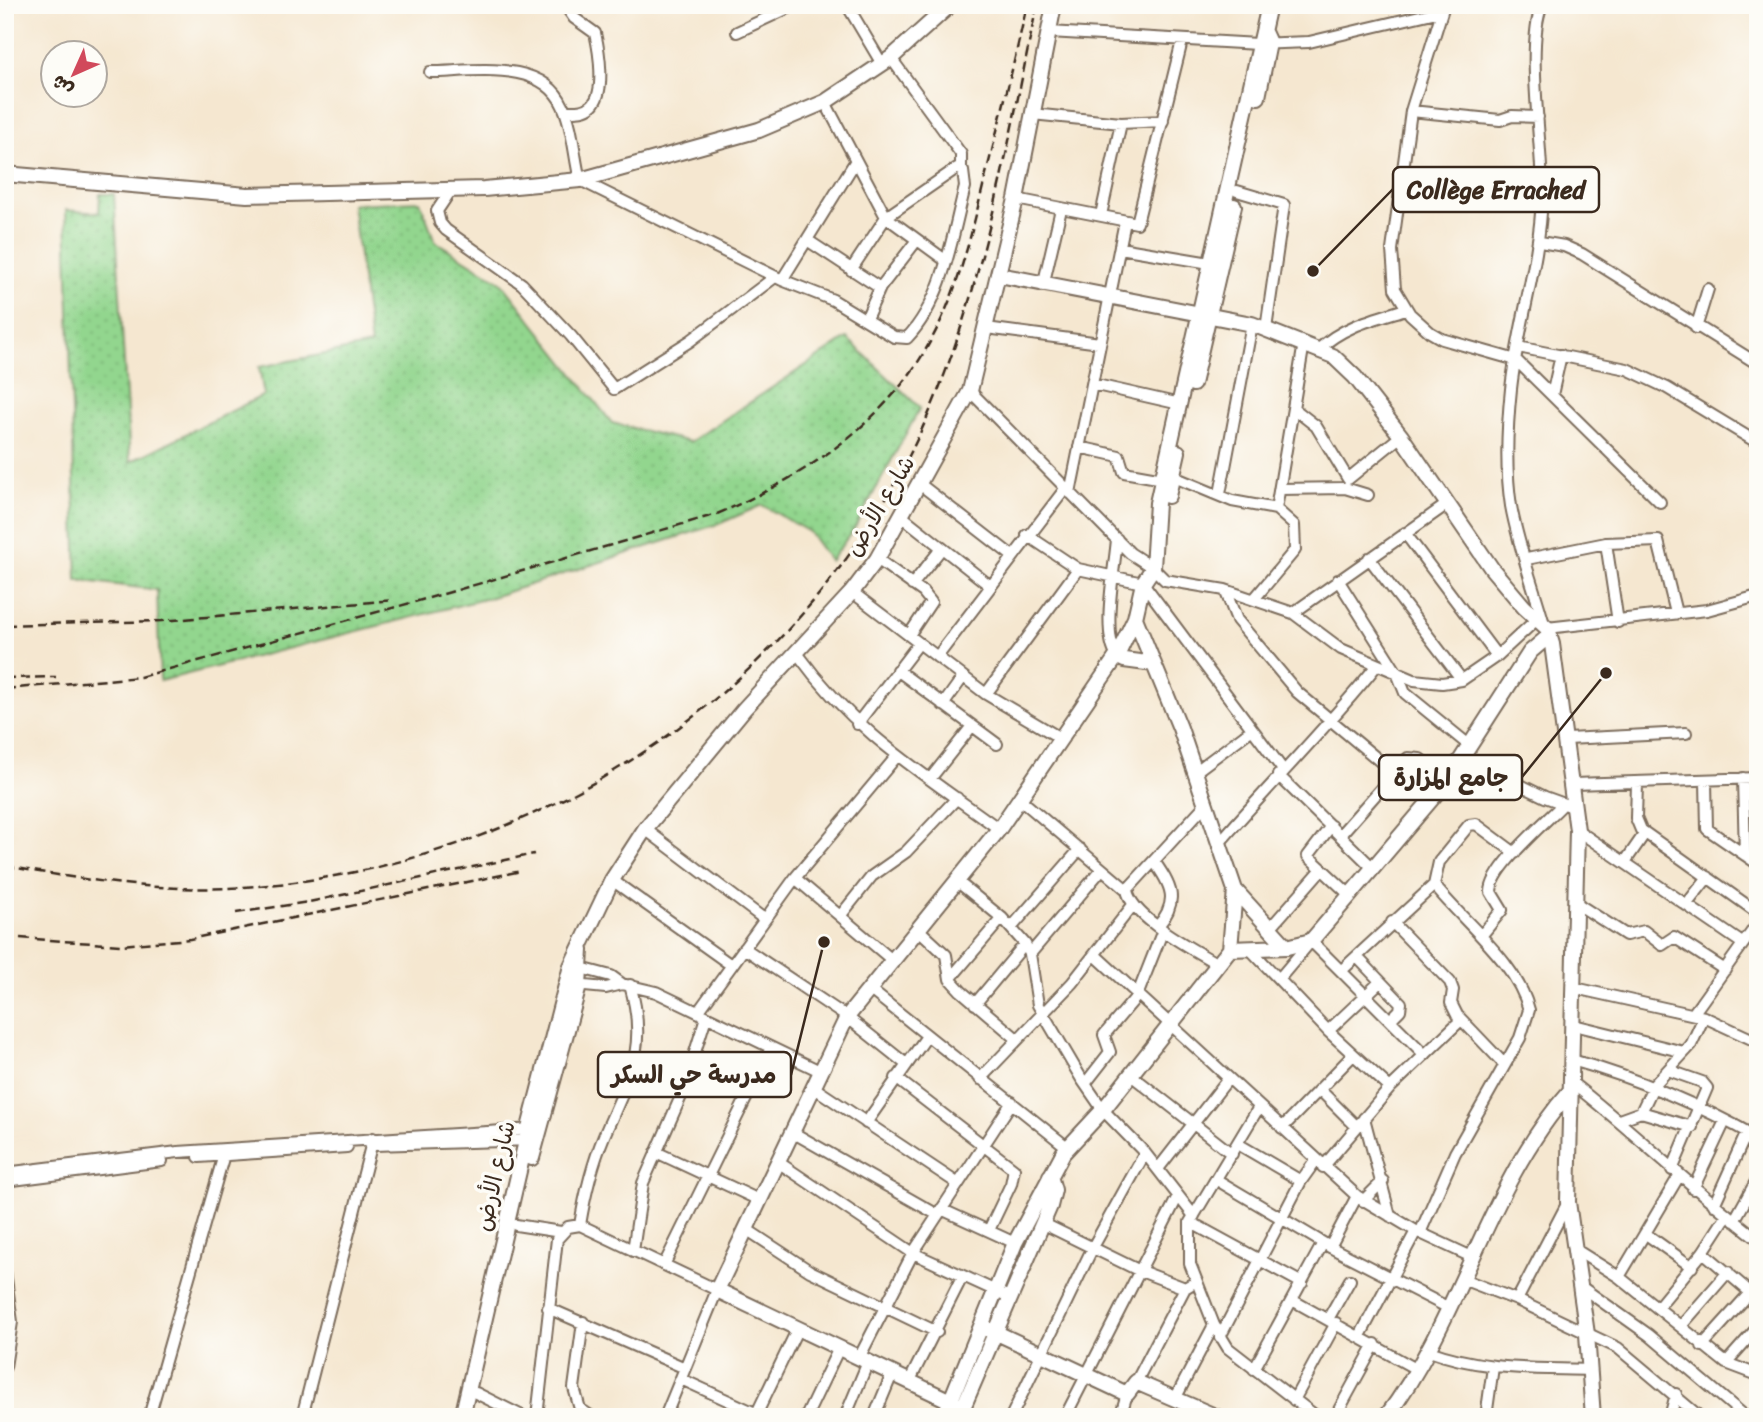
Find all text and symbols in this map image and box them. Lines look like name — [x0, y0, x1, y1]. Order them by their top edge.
north arrow — [38, 38, 108, 108]
text: ش — [43, 67, 81, 105]
callout: Collège Errached — [1393, 167, 1599, 212]
text: Collège Errached — [1406, 169, 1588, 211]
street label: شارع الأرض — [833, 447, 927, 565]
callout: جامع المزارة — [1379, 755, 1522, 800]
text: جامع المزارة — [1393, 757, 1509, 799]
callout: مدرسة حي السكر — [598, 1052, 791, 1097]
text: مدرسة حي السكر — [610, 1054, 776, 1096]
street label: شارع الأرض — [462, 1117, 528, 1235]

